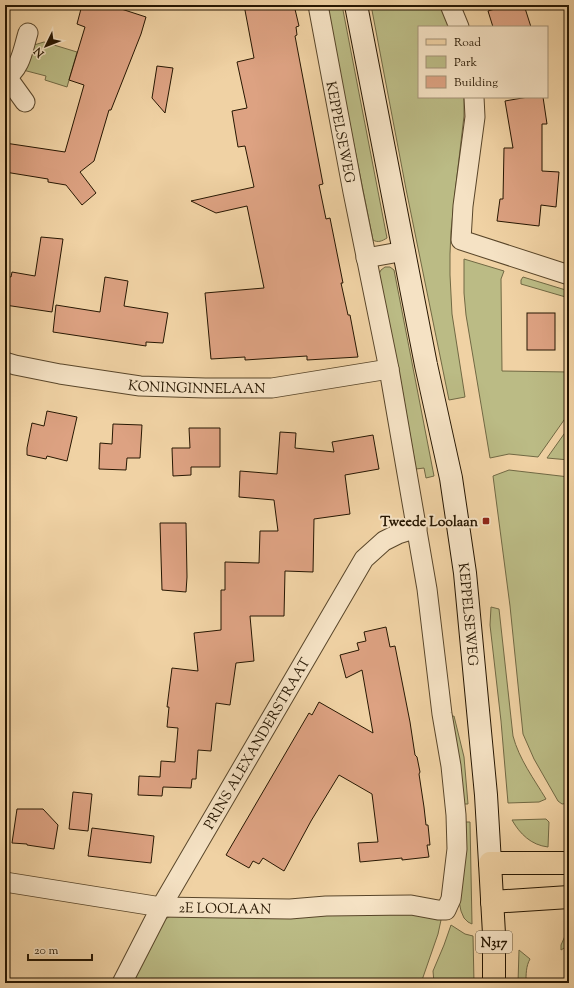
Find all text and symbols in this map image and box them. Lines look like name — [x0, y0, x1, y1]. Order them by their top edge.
north arrow — [26, 26, 66, 66]
legend — [418, 26, 548, 98]
text: Road — [454, 34, 481, 52]
text: N — [30, 43, 49, 62]
text: Park — [454, 54, 477, 72]
text: Building — [454, 74, 498, 92]
street label: KEPPELSEWEG — [319, 80, 359, 186]
street label: KONINGINNELAAN — [126, 376, 266, 400]
place label: Tweede Loolaan — [380, 513, 479, 533]
marker: Tweede Loolaan — [481, 516, 491, 526]
street label: KEPPELSEWEG — [452, 562, 482, 668]
street label: PRINS ALEXANDERSTRAAT — [200, 655, 316, 834]
street label: 2E LOOLAAN — [178, 899, 272, 921]
road number: N317 — [476, 931, 512, 953]
scale bar — [28, 936, 92, 962]
text: 20 m — [34, 942, 59, 960]

